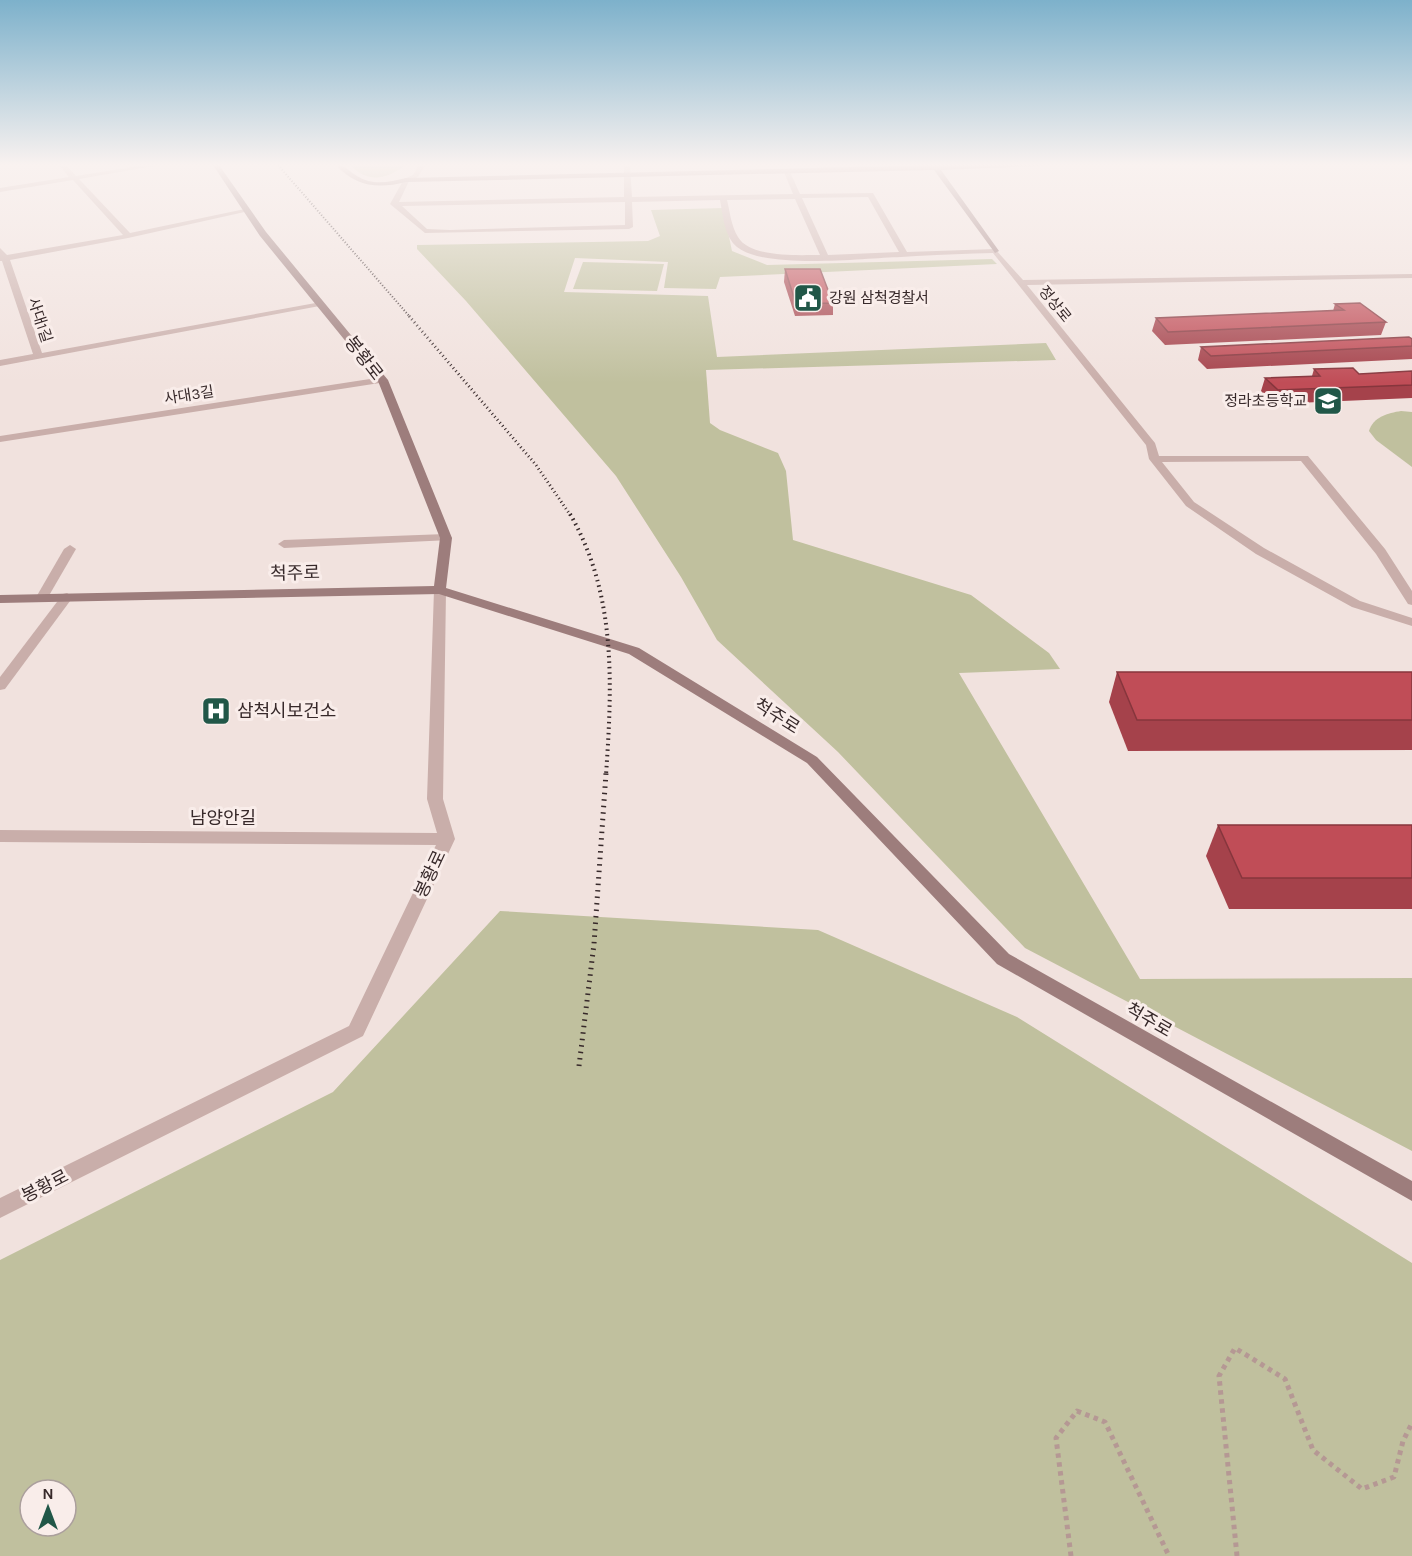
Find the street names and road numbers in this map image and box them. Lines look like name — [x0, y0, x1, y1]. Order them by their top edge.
street label: 정상로 — [1035, 282, 1075, 326]
street label: 사대1길 — [24, 295, 56, 345]
street label: 봉황로 — [340, 332, 388, 384]
street label: 사대3길 — [163, 382, 215, 408]
street label: 척주로 — [270, 562, 320, 584]
street label: 척주로 — [750, 694, 804, 738]
street label: 남양안길 — [190, 807, 256, 829]
street label: 봉황로 — [410, 847, 450, 901]
street label: 척주로 — [1122, 998, 1176, 1042]
street label: 봉황로 — [18, 1165, 72, 1207]

